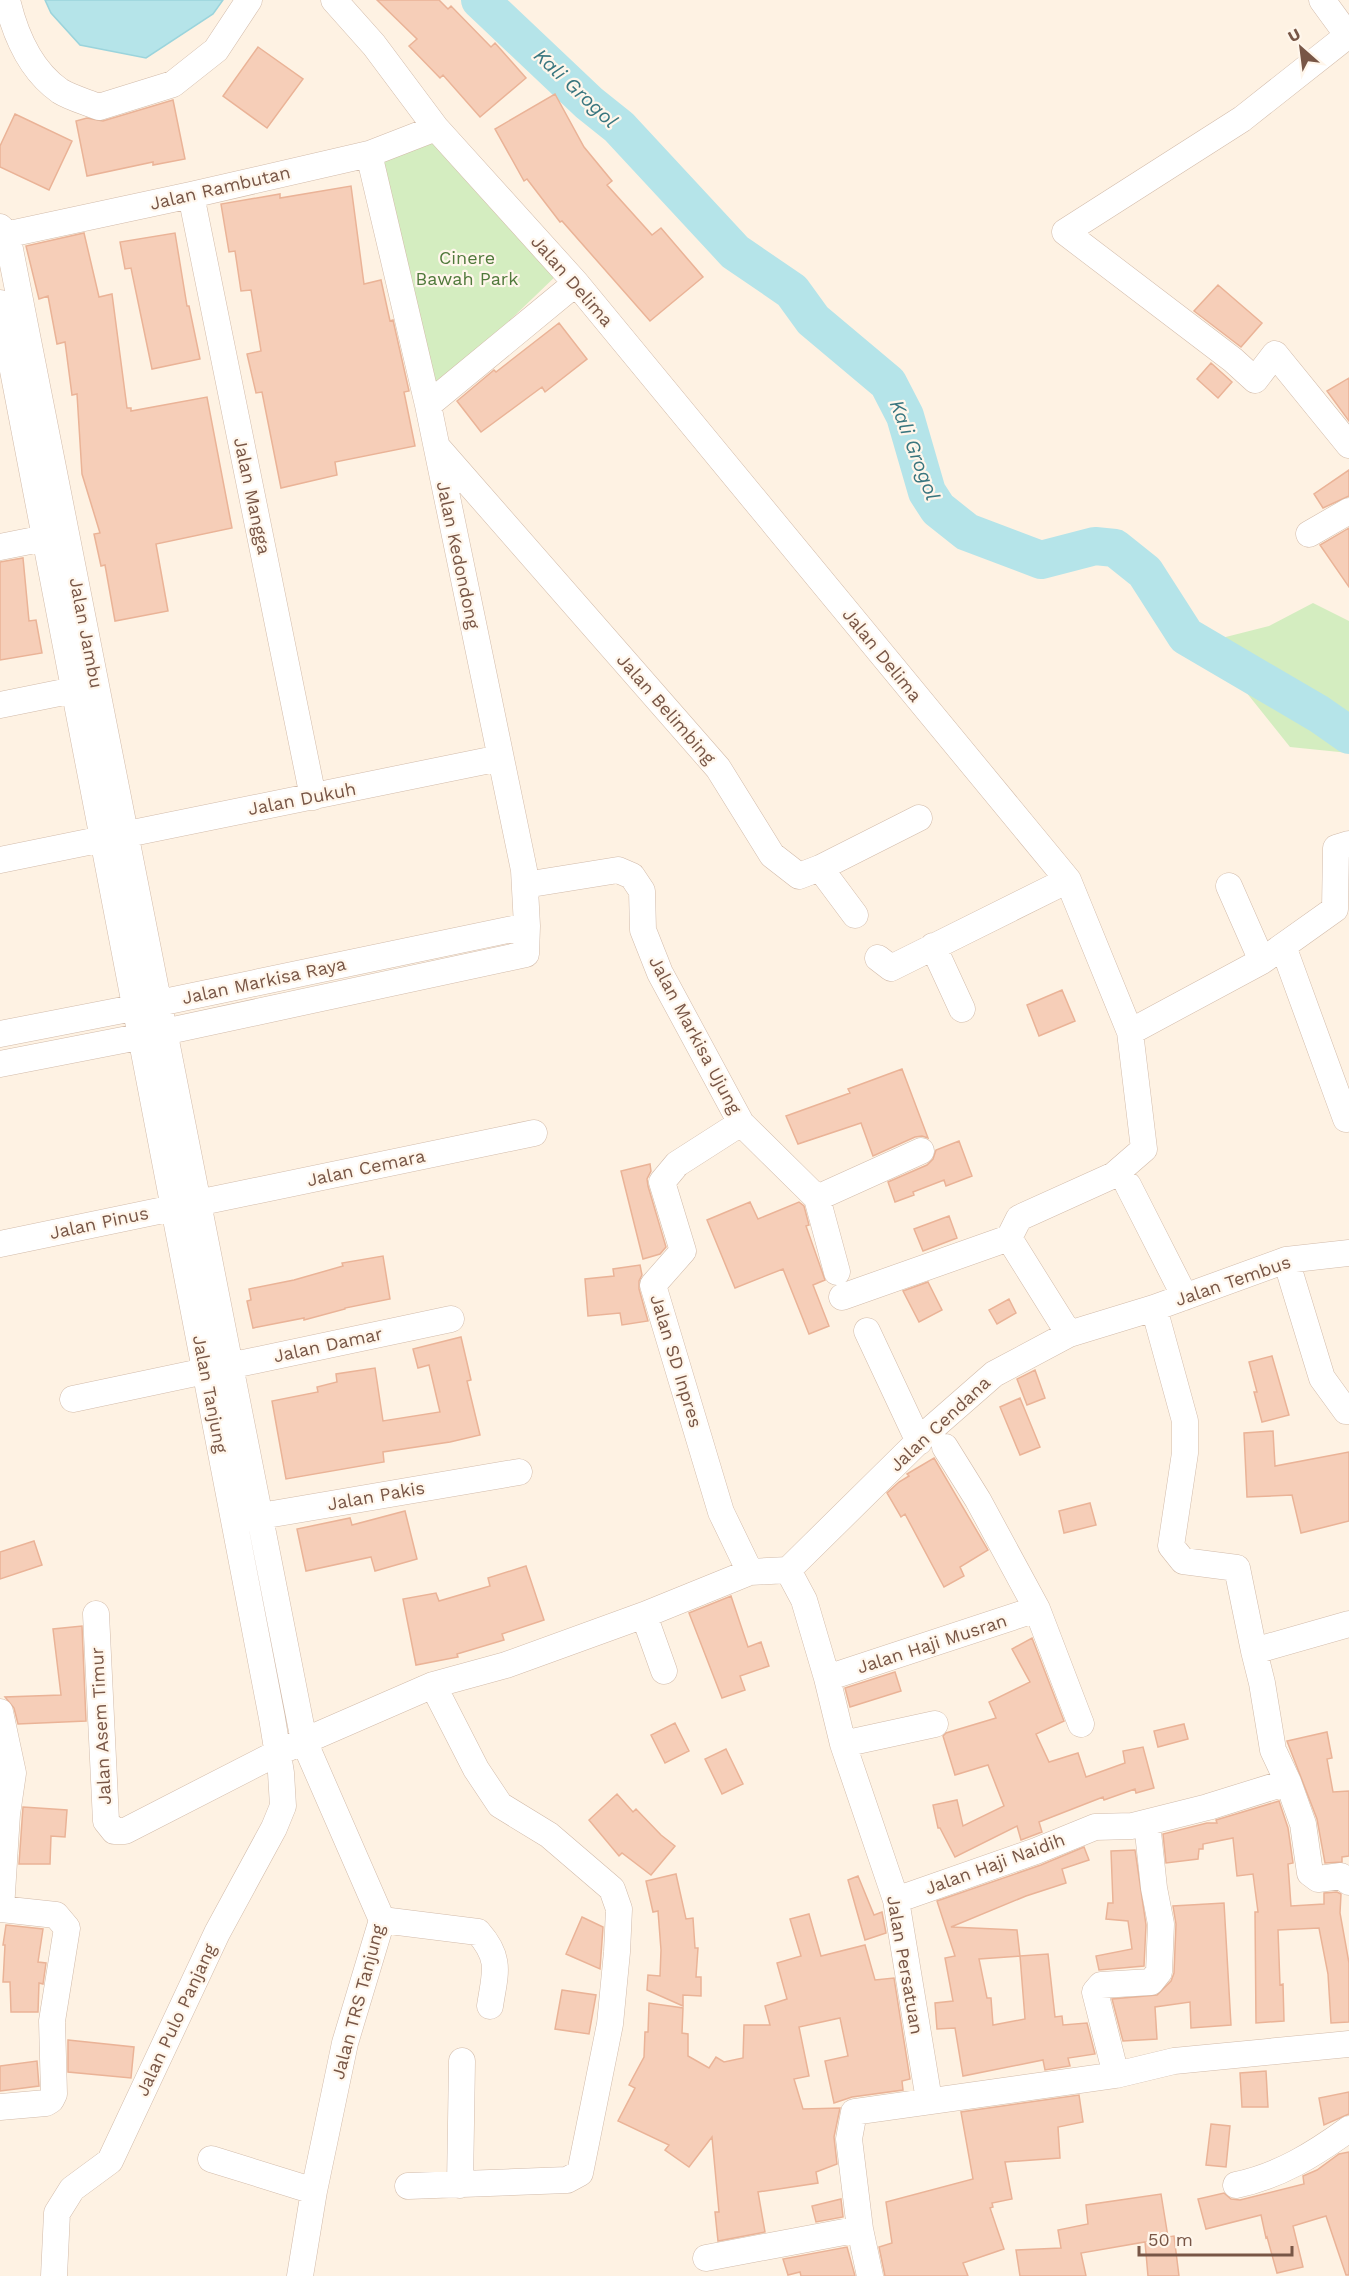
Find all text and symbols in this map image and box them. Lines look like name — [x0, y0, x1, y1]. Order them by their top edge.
north arrow — [1271, 18, 1331, 78]
text: U — [1285, 24, 1304, 46]
water label: Kali Grogol — [529, 43, 623, 133]
street label: Jalan Rambutan — [148, 161, 292, 214]
street label: Jalan Delima — [527, 231, 618, 331]
park label: Cinere Bawah Park — [416, 247, 518, 289]
water label: Kali Grogol — [885, 396, 945, 504]
street label: Jalan Mangga — [230, 436, 275, 556]
street label: Jalan Kedondong — [433, 479, 484, 631]
street label: Jalan Jambu — [65, 576, 108, 690]
street label: Jalan Delima — [838, 604, 926, 706]
street label: Jalan Belimbing — [613, 649, 720, 768]
street label: Jalan Dukuh — [246, 778, 358, 819]
street label: Jalan Markisa Ujung — [645, 952, 746, 1118]
street label: Jalan Markisa Raya — [180, 953, 348, 1008]
street label: Jalan Cemara — [305, 1145, 427, 1190]
street label: Jalan Pinus — [48, 1202, 150, 1243]
street label: Jalan Tembus — [1172, 1251, 1293, 1310]
street label: Jalan SD Inpres — [646, 1292, 707, 1430]
street label: Jalan Damar — [271, 1323, 384, 1366]
street label: Jalan Tanjung — [189, 1333, 232, 1455]
street label: Jalan Cendana — [885, 1372, 994, 1476]
street label: Jalan Pakis — [325, 1477, 426, 1514]
street label: Jalan Haji Musran — [854, 1609, 1009, 1678]
street label: Jalan Asem Timur — [86, 1647, 115, 1805]
street label: Jalan Haji Naidih — [922, 1828, 1068, 1899]
street label: Jalan Persatuan — [883, 1894, 928, 2036]
street label: Jalan TRS Tanjung — [327, 1922, 388, 2082]
street label: Jalan Pulo Panjang — [131, 1940, 220, 2099]
scale bar — [1139, 2219, 1292, 2257]
text: 50 m — [1148, 2229, 1193, 2250]

